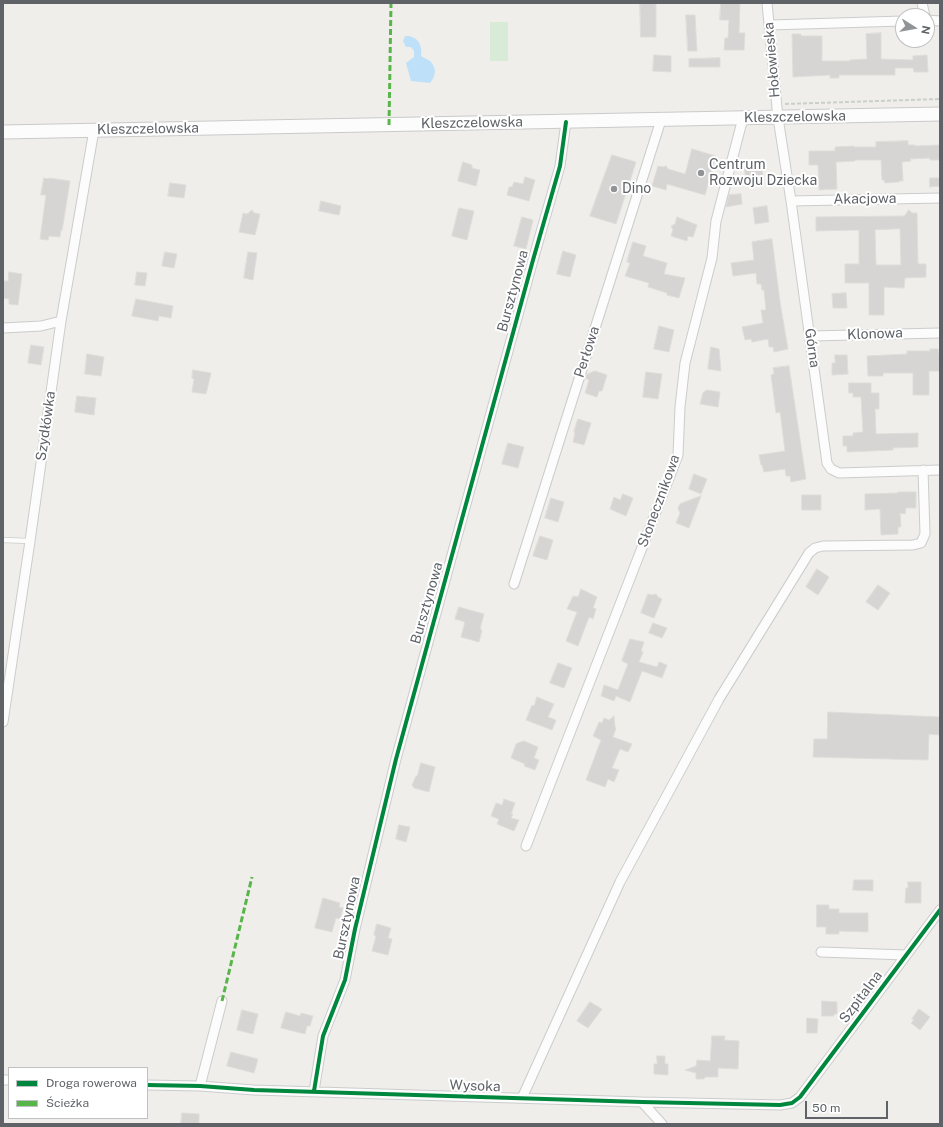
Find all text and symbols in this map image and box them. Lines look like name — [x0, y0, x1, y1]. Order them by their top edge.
north arrow — [895, 8, 935, 48]
street label: Hołowieska — [760, 22, 784, 98]
text: N — [919, 25, 933, 35]
street label: Kleszczelowska — [744, 108, 846, 126]
street label: Kleszczelowska — [421, 114, 523, 132]
street label: Kleszczelowska — [97, 120, 199, 138]
place label: Centrum Rozwoju Dziecka — [709, 157, 817, 190]
marker: Centrum Rozwoju Dziecka — [696, 168, 706, 178]
place label: Dino — [622, 181, 651, 197]
marker: Dino — [609, 184, 619, 194]
street label: Akacjowa — [833, 190, 897, 208]
street label: Bursztynowa — [494, 248, 532, 334]
street label: Perłowa — [571, 324, 603, 380]
street label: Klonowa — [847, 325, 903, 343]
street label: Górna — [801, 327, 823, 369]
street label: Szydłówka — [33, 390, 59, 462]
street label: Słonecznikowa — [634, 452, 684, 550]
street label: Bursztynowa — [407, 560, 447, 646]
street label: Bursztynowa — [330, 875, 364, 961]
street label: Szpitalna — [836, 968, 886, 1026]
legend — [8, 1067, 148, 1119]
text: Droga rowerowa — [46, 1076, 137, 1090]
street label: Wysoka — [449, 1077, 501, 1095]
scale bar — [807, 1093, 890, 1119]
text: Ścieżka — [46, 1096, 89, 1110]
text: 50 m — [812, 1101, 840, 1115]

